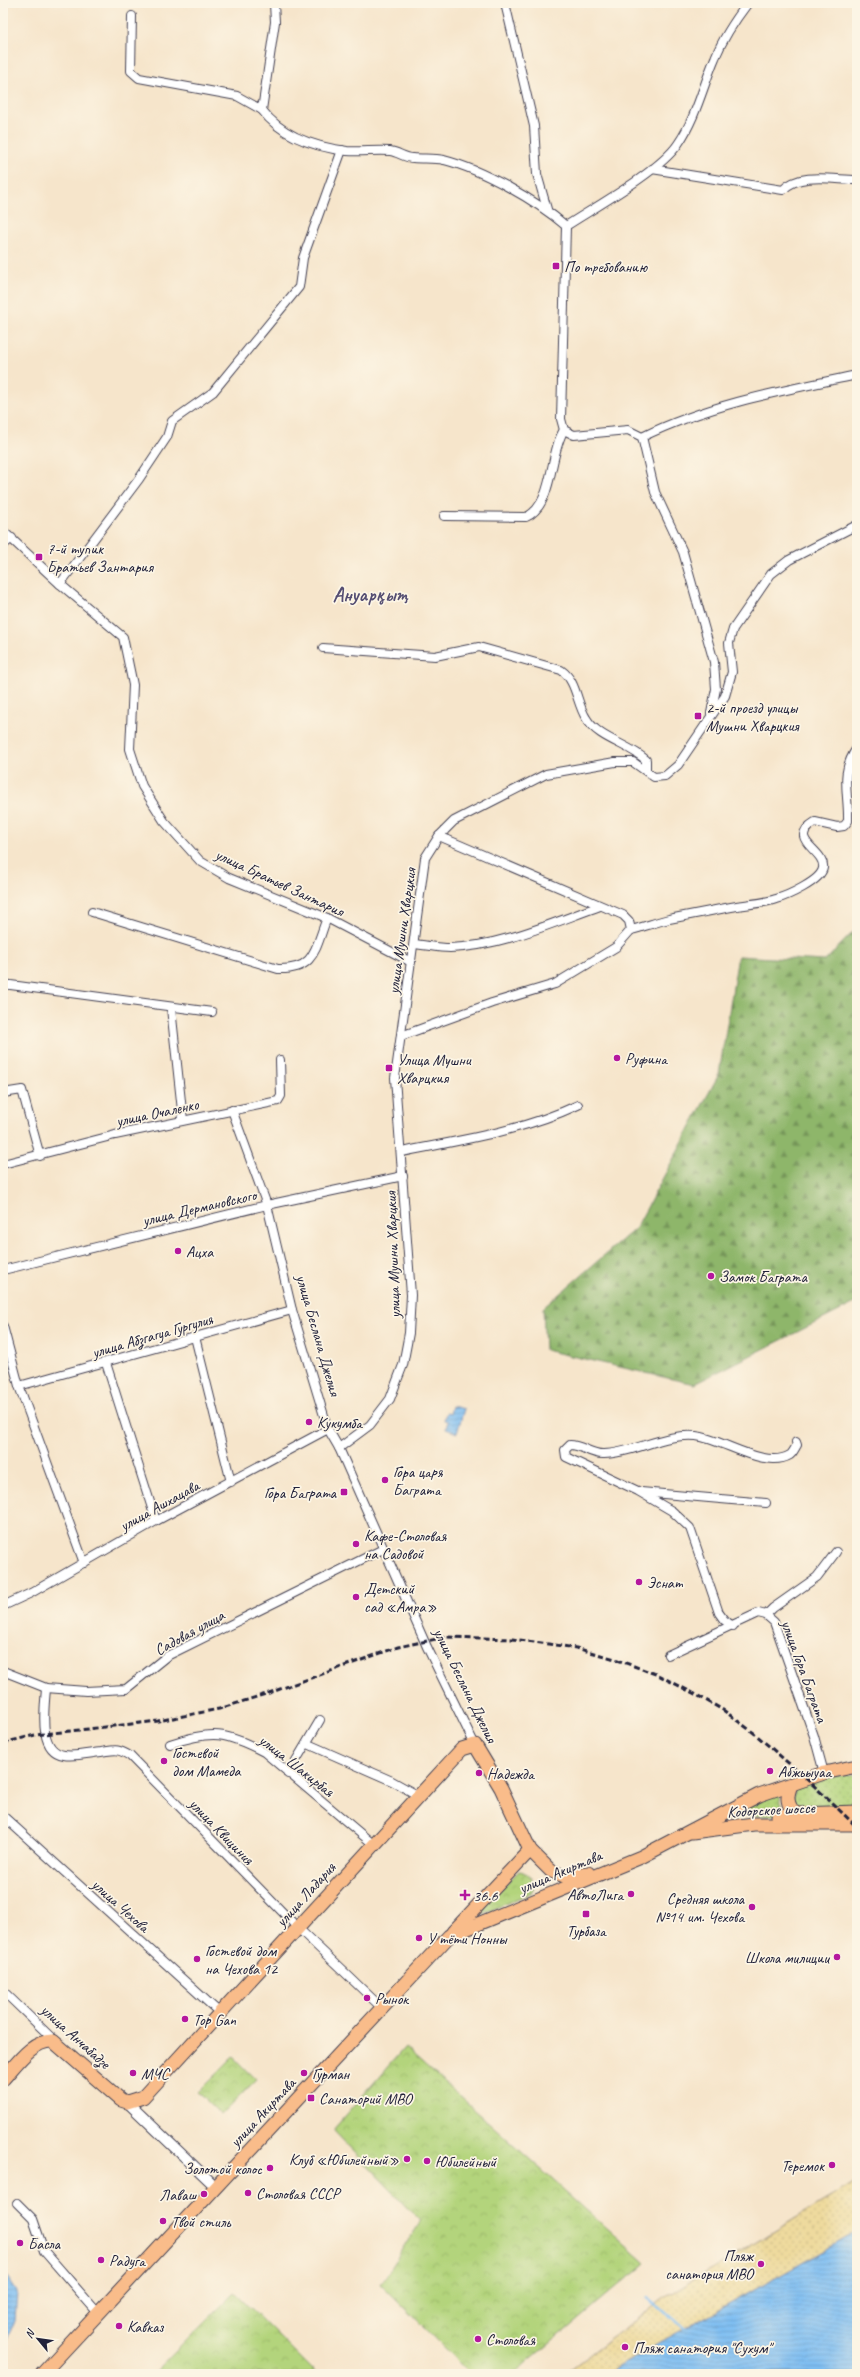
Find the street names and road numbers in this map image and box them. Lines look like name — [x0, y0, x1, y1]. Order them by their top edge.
street label: улица Братьев Зантария — [211, 844, 348, 922]
street label: улица Мушни Хварцкия — [383, 866, 421, 996]
street label: улица Очаленко — [113, 1094, 202, 1132]
street label: улица Дермановского — [139, 1185, 260, 1231]
street label: улица Мушни Хварцкия — [381, 1190, 405, 1320]
street label: улица Беслана Джелия — [291, 1272, 345, 1400]
street label: улица Абзгагуа Гургулия — [89, 1309, 216, 1363]
street label: улица Ашхацава — [115, 1475, 204, 1536]
street label: Садовая улица — [151, 1605, 229, 1660]
street label: улица Гора Баграта — [776, 1616, 832, 1727]
street label: улица Беслана Джелия — [428, 1624, 502, 1747]
street label: улица Шакирбая — [254, 1730, 339, 1802]
street label: улица Квициния — [184, 1793, 259, 1870]
street label: Кодорское шоссе — [727, 1798, 817, 1822]
street label: улица Акиртава — [515, 1845, 606, 1899]
street label: улица Ладария — [271, 1857, 341, 1932]
street label: улица Чехова — [87, 1874, 154, 1938]
street label: улица Анчабадзе — [36, 2000, 116, 2075]
street label: улица Акиртава — [225, 2073, 301, 2152]

